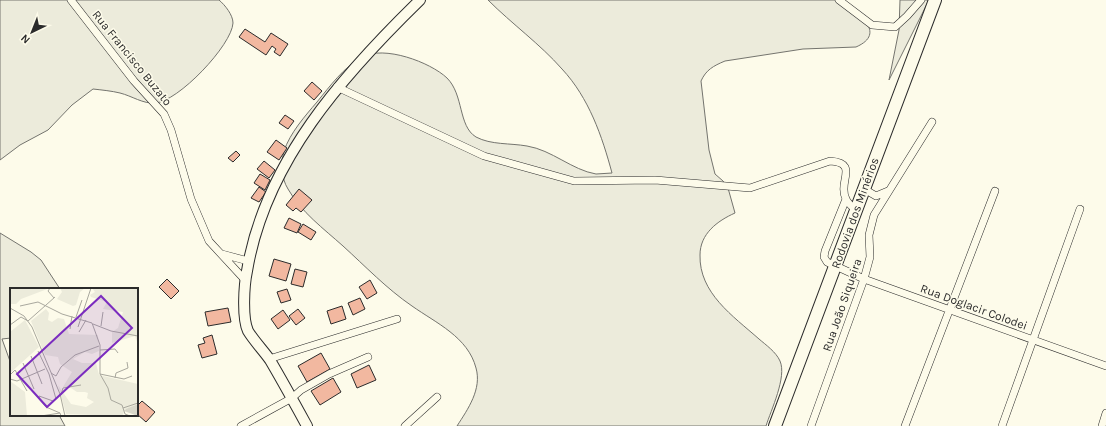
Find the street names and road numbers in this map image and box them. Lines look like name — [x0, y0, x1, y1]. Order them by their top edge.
street label: Rua Francisco Buzato — [89, 8, 175, 108]
street label: Rodovia dos Minérios — [828, 155, 882, 271]
street label: Rua João Siqueira — [820, 257, 864, 353]
street label: Rua Doglacir Colodei — [919, 281, 1029, 333]

